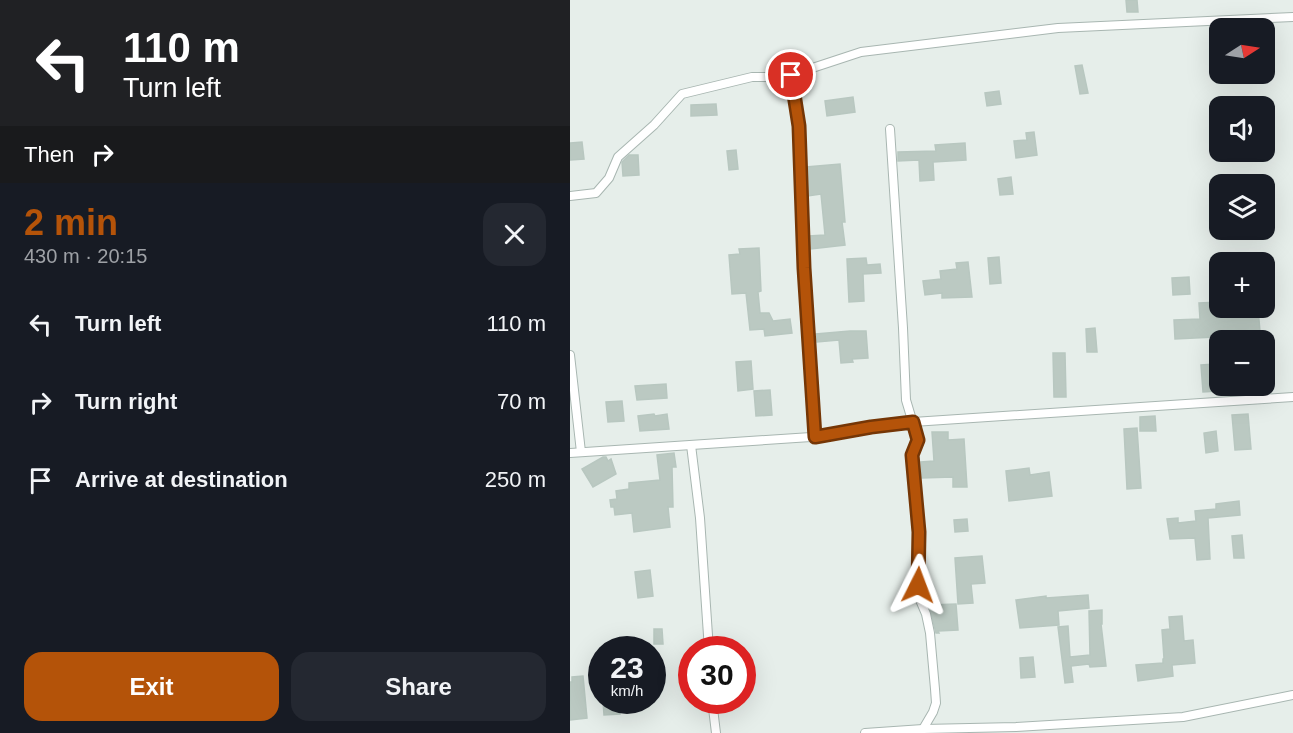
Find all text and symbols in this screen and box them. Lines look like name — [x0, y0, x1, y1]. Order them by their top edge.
north arrow — [1209, 18, 1275, 84]
map controls — [1209, 18, 1275, 396]
icon: left — [24, 24, 102, 102]
text: 110 m — [123, 24, 240, 71]
pin — [765, 49, 816, 100]
icon: arrive — [774, 58, 807, 91]
text: Turn left — [123, 73, 221, 103]
button: sound — [1209, 96, 1275, 162]
icon: right — [86, 138, 119, 171]
text: Then — [24, 142, 74, 167]
button: layers — [1209, 174, 1275, 240]
text: 2 min — [24, 202, 118, 243]
button: close — [483, 203, 546, 266]
text: 430 m · 20:15 — [24, 245, 147, 267]
button: + — [1209, 252, 1275, 318]
icon: left — [24, 308, 57, 341]
text: Turn left — [75, 311, 161, 336]
text: 110 m — [486, 311, 546, 336]
button: − — [1209, 330, 1275, 396]
icon: right — [24, 386, 57, 419]
text: Turn right — [75, 389, 177, 414]
text: 70 m — [497, 389, 546, 414]
icon: arrive — [24, 464, 57, 497]
text: Arrive at destination — [75, 467, 288, 492]
text: 250 m — [485, 467, 546, 492]
position arrow — [886, 553, 950, 617]
speed limit sign: 30 — [678, 636, 756, 714]
text: 23 — [610, 651, 644, 684]
button: Exit — [24, 652, 279, 721]
button: Share — [291, 652, 546, 721]
text: km/h — [611, 682, 643, 699]

